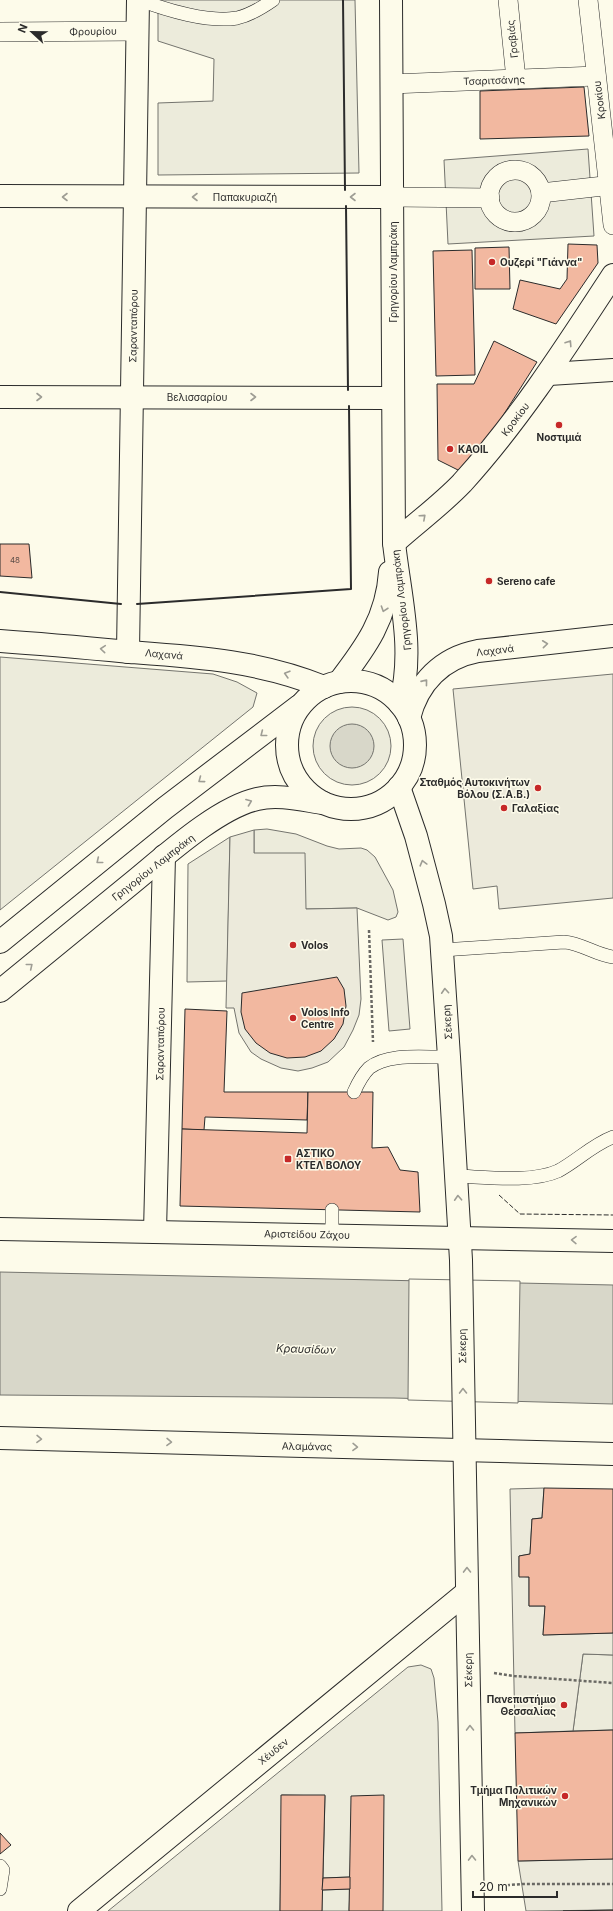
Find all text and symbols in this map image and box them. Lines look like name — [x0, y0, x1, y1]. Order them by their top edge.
north arrow — [12, 12, 52, 52]
street label: Γραβιάς — [504, 19, 520, 59]
text: N — [15, 22, 31, 35]
street label: Φρουρίου — [69, 25, 117, 37]
street label: Τσαριτσάνης — [463, 73, 526, 88]
street label: Κροκίου — [591, 80, 607, 120]
street label: Παπακυριαζή — [213, 191, 277, 204]
one-way arrow — [62, 193, 68, 201]
one-way arrow — [192, 193, 198, 201]
one-way arrow — [350, 193, 356, 201]
street label: Γρηγορίου Λαμπράκη — [387, 221, 400, 323]
place label: Ουζερί "Γιάννα" — [500, 256, 583, 268]
marker: Ουζερί "Γιάννα" — [487, 257, 497, 267]
street label: Σαρανταπόρου — [126, 289, 140, 363]
one-way arrow — [564, 340, 572, 347]
street label: Βελισσαρίου — [167, 391, 227, 403]
one-way arrow — [36, 393, 42, 401]
one-way arrow — [250, 393, 256, 401]
street label: Κροκίου — [499, 400, 532, 438]
marker: Νοστιμιά — [554, 420, 564, 430]
place label: Νοστιμιά — [537, 431, 582, 444]
place label: KAOIL — [458, 443, 489, 455]
marker: KAOIL — [445, 444, 455, 454]
one-way arrow — [418, 515, 426, 522]
street label: Γρηγορίου Λαμπράκη — [389, 549, 414, 651]
house number: 48 — [10, 555, 20, 565]
place label: Sereno cafe — [497, 575, 556, 587]
marker: Sereno cafe — [484, 576, 494, 586]
one-way arrow — [380, 606, 388, 613]
one-way arrow — [542, 640, 548, 649]
street label: Λαχανά — [475, 642, 515, 658]
one-way arrow — [100, 645, 106, 654]
street label: Λαχανά — [144, 646, 184, 662]
one-way arrow — [284, 670, 291, 679]
one-way arrow — [420, 680, 427, 687]
one-way arrow — [260, 729, 267, 736]
one-way arrow — [198, 775, 205, 782]
place label: Σταθμός Αυτοκινήτων Βόλου (Σ.Α.Β.) — [419, 776, 530, 800]
marker: Σταθμός Αυτοκινήτων Βόλου (Σ.Α.Β.) — [533, 783, 543, 793]
one-way arrow — [245, 798, 252, 806]
place label: Γαλαξίας — [512, 802, 559, 814]
marker: Γαλαξίας — [499, 803, 509, 813]
street label: Γρηγορίου Λαμπράκη — [109, 831, 197, 904]
one-way arrow — [97, 857, 104, 864]
one-way arrow — [419, 860, 428, 867]
place label: Volos — [301, 939, 329, 951]
marker: Volos — [288, 940, 298, 950]
one-way arrow — [26, 964, 33, 971]
one-way arrow — [440, 988, 449, 994]
street label: Σέκερη — [440, 1004, 455, 1040]
place label: Volos Info Centre — [301, 1006, 350, 1030]
street label: Σαρανταπόρου — [153, 1007, 167, 1081]
marker: Volos Info Centre — [288, 1013, 298, 1023]
place label: ΑΣΤΙΚΟ ΚΤΕΛ ΒΟΛΟΥ — [296, 1147, 362, 1171]
marker: ΑΣΤΙΚΟ ΚΤΕΛ ΒΟΛΟΥ — [283, 1154, 293, 1164]
one-way arrow — [453, 1195, 462, 1201]
street label: Αριστείδου Ζάχου — [264, 1227, 350, 1241]
one-way arrow — [571, 1236, 577, 1244]
street label: Σέκερη — [456, 1328, 469, 1364]
water label: Κραυσίδων — [276, 1341, 337, 1357]
one-way arrow — [459, 1388, 467, 1394]
one-way arrow — [36, 1435, 42, 1443]
one-way arrow — [166, 1438, 172, 1446]
street label: Αλαμάνας — [282, 1440, 333, 1452]
one-way arrow — [352, 1443, 358, 1451]
one-way arrow — [463, 1567, 471, 1573]
street label: Σέκερη — [462, 1652, 475, 1688]
place label: Πανεπιστήμιο Θεσσαλίας — [487, 1693, 556, 1717]
marker: Πανεπιστήμιο Θεσσαλίας — [559, 1700, 569, 1710]
one-way arrow — [465, 1725, 474, 1731]
street label: Χέυδεν — [256, 1735, 291, 1767]
place label: Τμήμα Πολιτικών Μηχανικών — [470, 1784, 557, 1809]
marker: Τμήμα Πολιτικών Μηχανικών — [560, 1791, 570, 1801]
one-way arrow — [468, 1855, 476, 1861]
scale bar — [473, 1873, 557, 1899]
text: 20 m — [479, 1879, 508, 1894]

